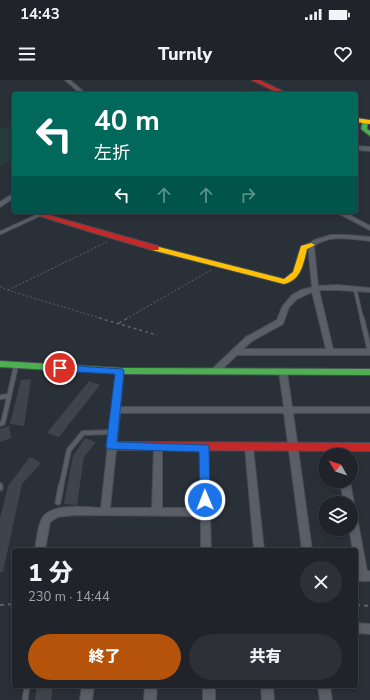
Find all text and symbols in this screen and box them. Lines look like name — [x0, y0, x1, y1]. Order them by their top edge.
text: 14:43 — [20, 4, 60, 24]
text: Turnly — [158, 42, 212, 66]
icon: menu — [16, 43, 38, 65]
icon: heart — [332, 43, 354, 65]
text: 40 m — [94, 102, 160, 140]
icon: left — [28, 108, 80, 160]
text: 左折 — [94, 141, 130, 165]
icon: left — [111, 184, 133, 206]
icon: ahead — [153, 184, 175, 206]
icon: ahead — [195, 184, 217, 206]
icon: right — [237, 184, 259, 206]
pin — [43, 351, 77, 385]
icon: arrive — [49, 357, 71, 379]
north arrow — [318, 448, 358, 488]
map controls — [318, 448, 358, 536]
position arrow — [184, 479, 226, 521]
button: layers — [318, 496, 358, 536]
text: 1 分 — [28, 557, 73, 589]
button: close — [300, 561, 342, 603]
text: 230 m · 14:44 — [28, 588, 110, 606]
button: 終了 — [28, 634, 181, 680]
button: 共有 — [189, 634, 342, 680]

